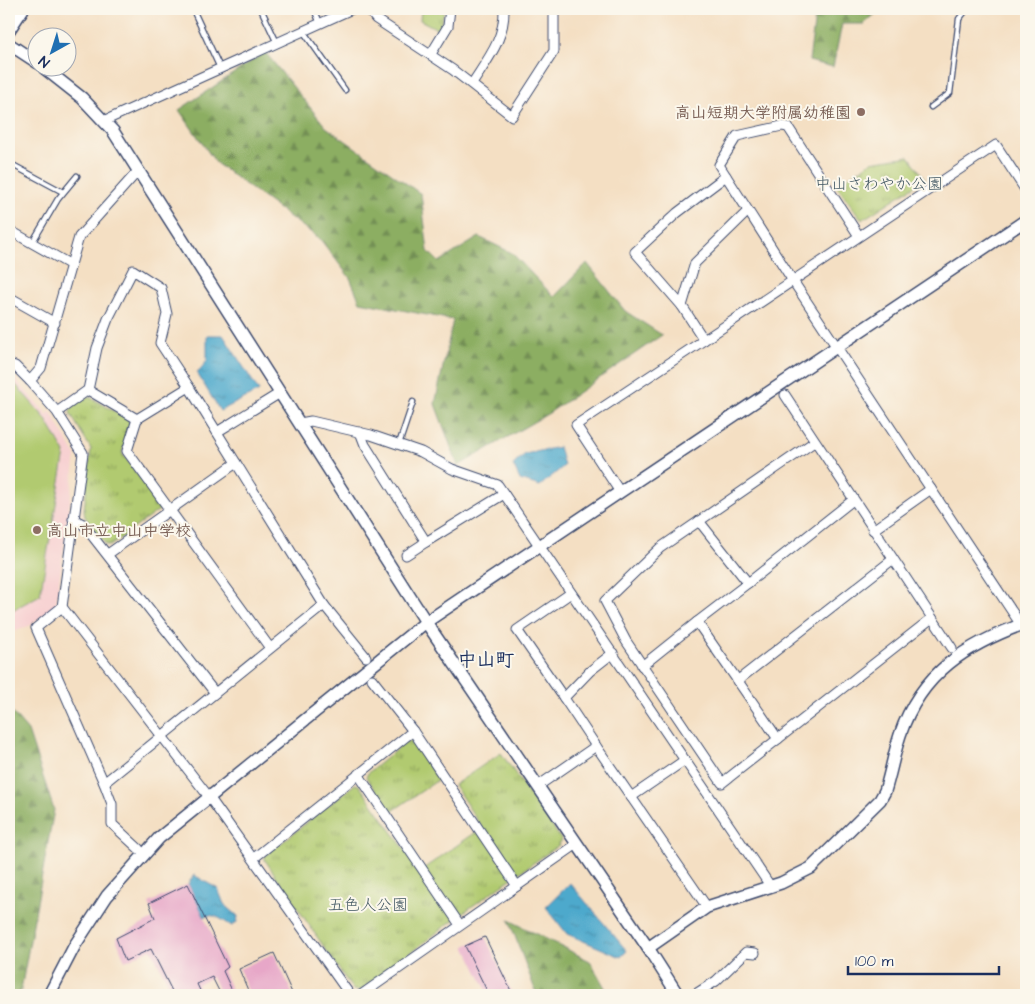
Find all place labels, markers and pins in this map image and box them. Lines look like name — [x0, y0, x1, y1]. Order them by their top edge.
place label: 高山短期大学附属幼稚園 — [675, 102, 851, 124]
marker: 高山短期大学附属幼稚園 — [855, 106, 867, 118]
place label: 高山市立中山中学校 — [47, 520, 191, 542]
marker: 高山市立中山中学校 — [31, 524, 43, 536]

